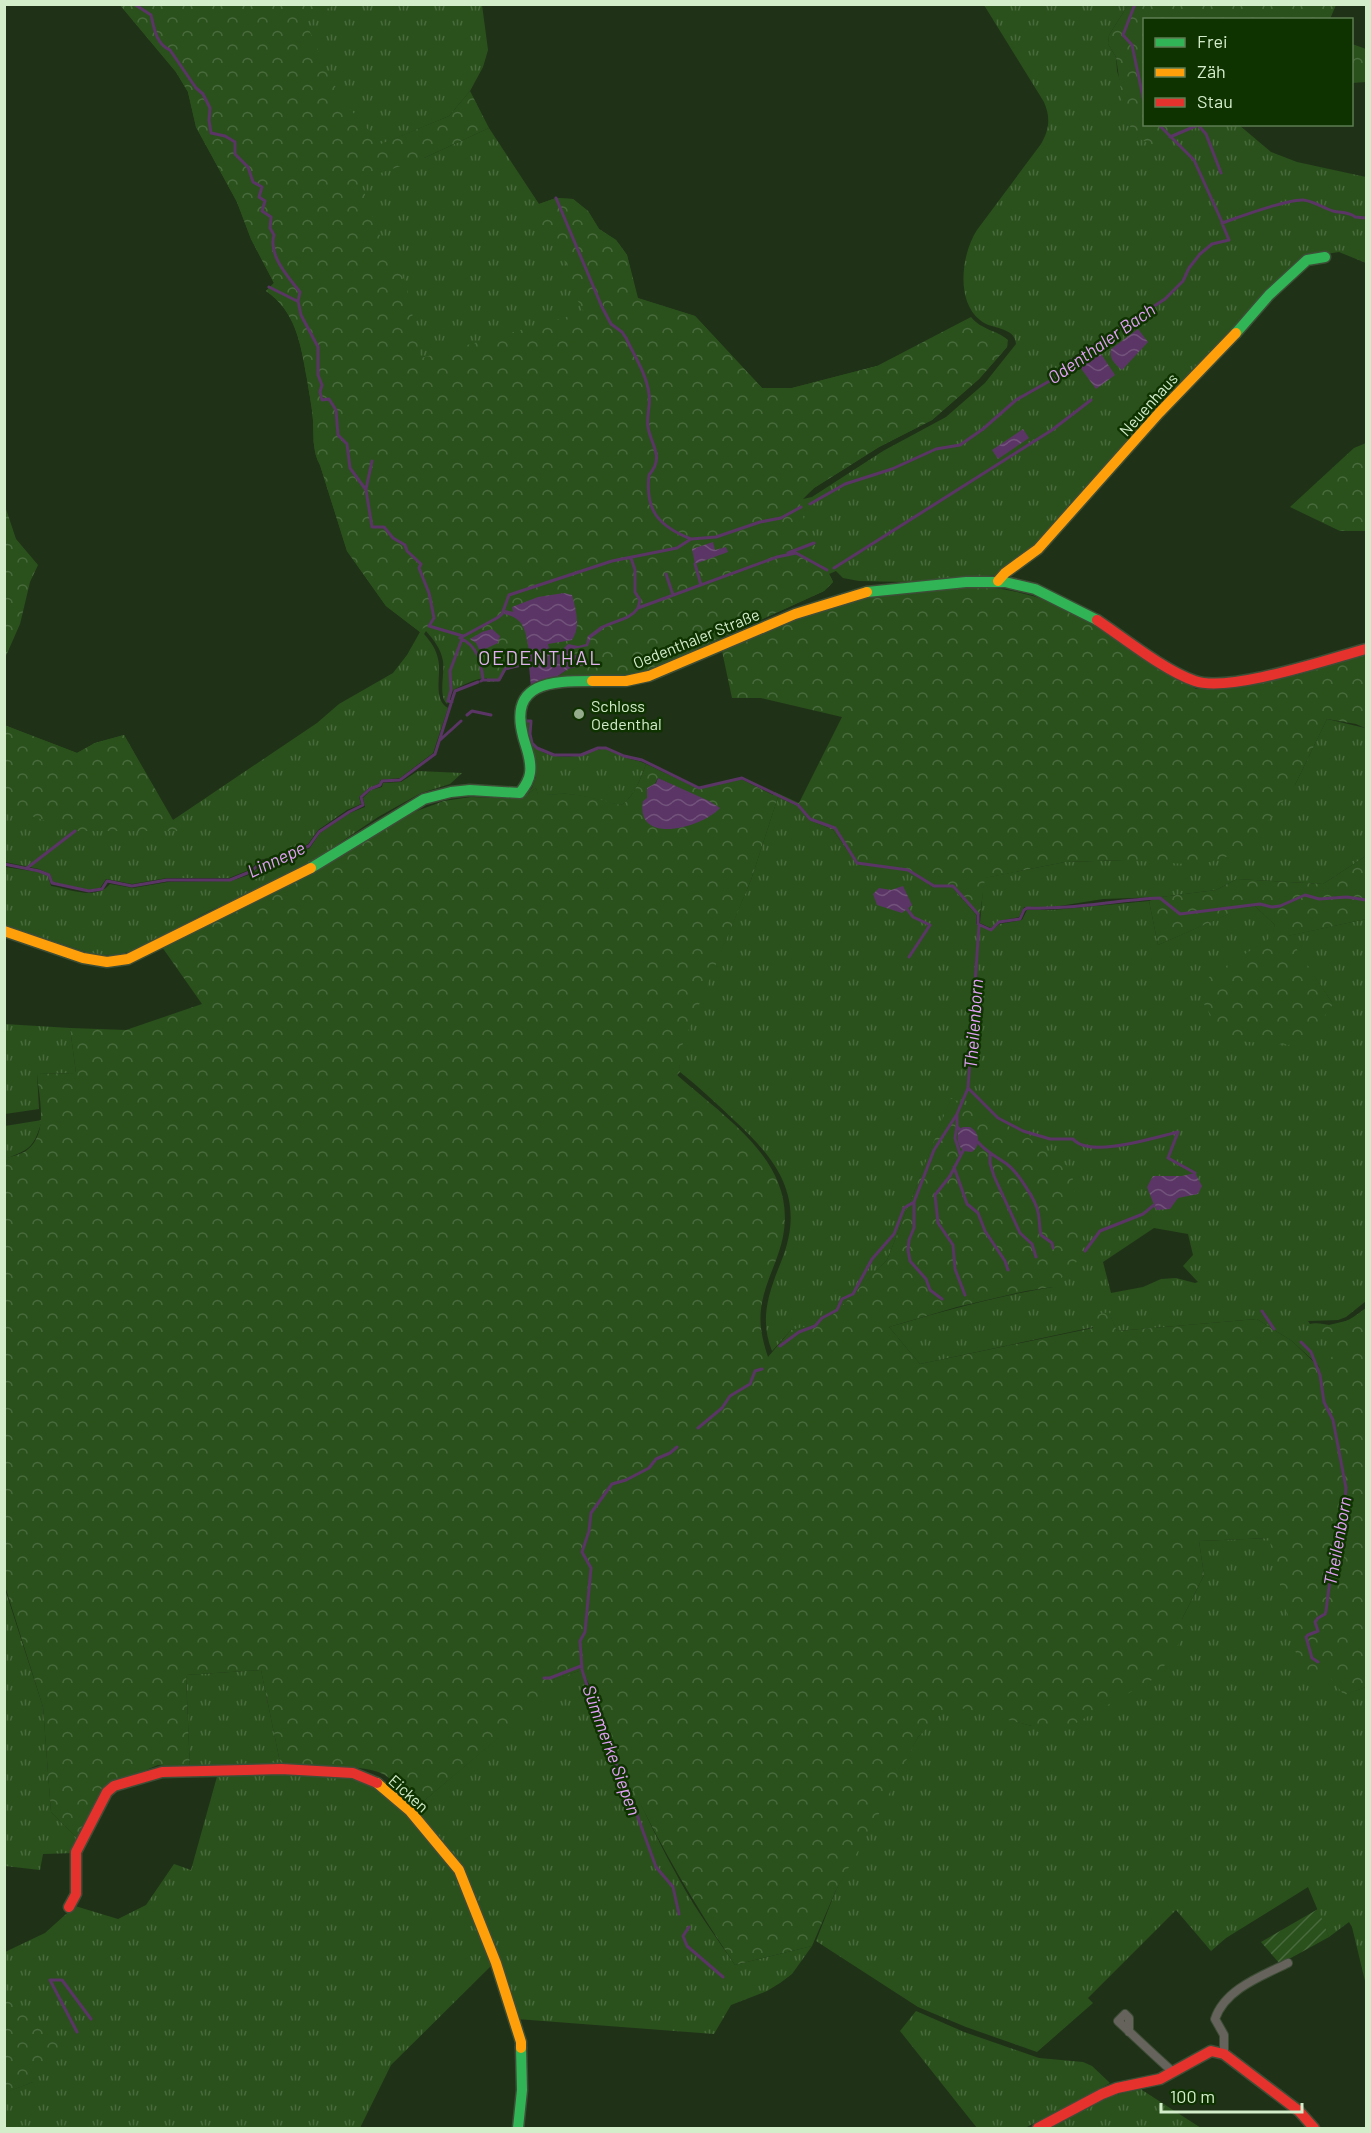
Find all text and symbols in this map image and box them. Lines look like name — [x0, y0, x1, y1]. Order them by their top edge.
legend — [1143, 18, 1353, 126]
text: Frei — [1197, 30, 1228, 52]
text: Zäh — [1197, 60, 1226, 82]
text: Stau — [1197, 90, 1233, 112]
water label: Odenthaler Bach — [1043, 298, 1159, 388]
street label: Neuenhaus — [1115, 369, 1181, 439]
street label: Oedenthaler Straße — [630, 604, 762, 672]
district label: OEDENTHAL — [478, 645, 602, 669]
place label: Schloss Oedenthal — [591, 696, 662, 733]
marker: Schloss Oedenthal — [572, 707, 586, 721]
water label: Linnepe — [244, 836, 308, 882]
water label: Theilenborn — [959, 978, 987, 1070]
water label: Theilenborn — [1318, 1495, 1356, 1587]
water label: Sümmerke Siepen — [578, 1682, 646, 1818]
street label: Eicken — [385, 1770, 433, 1816]
scale bar — [1161, 2076, 1302, 2114]
text: 100 m — [1170, 2085, 1215, 2107]

